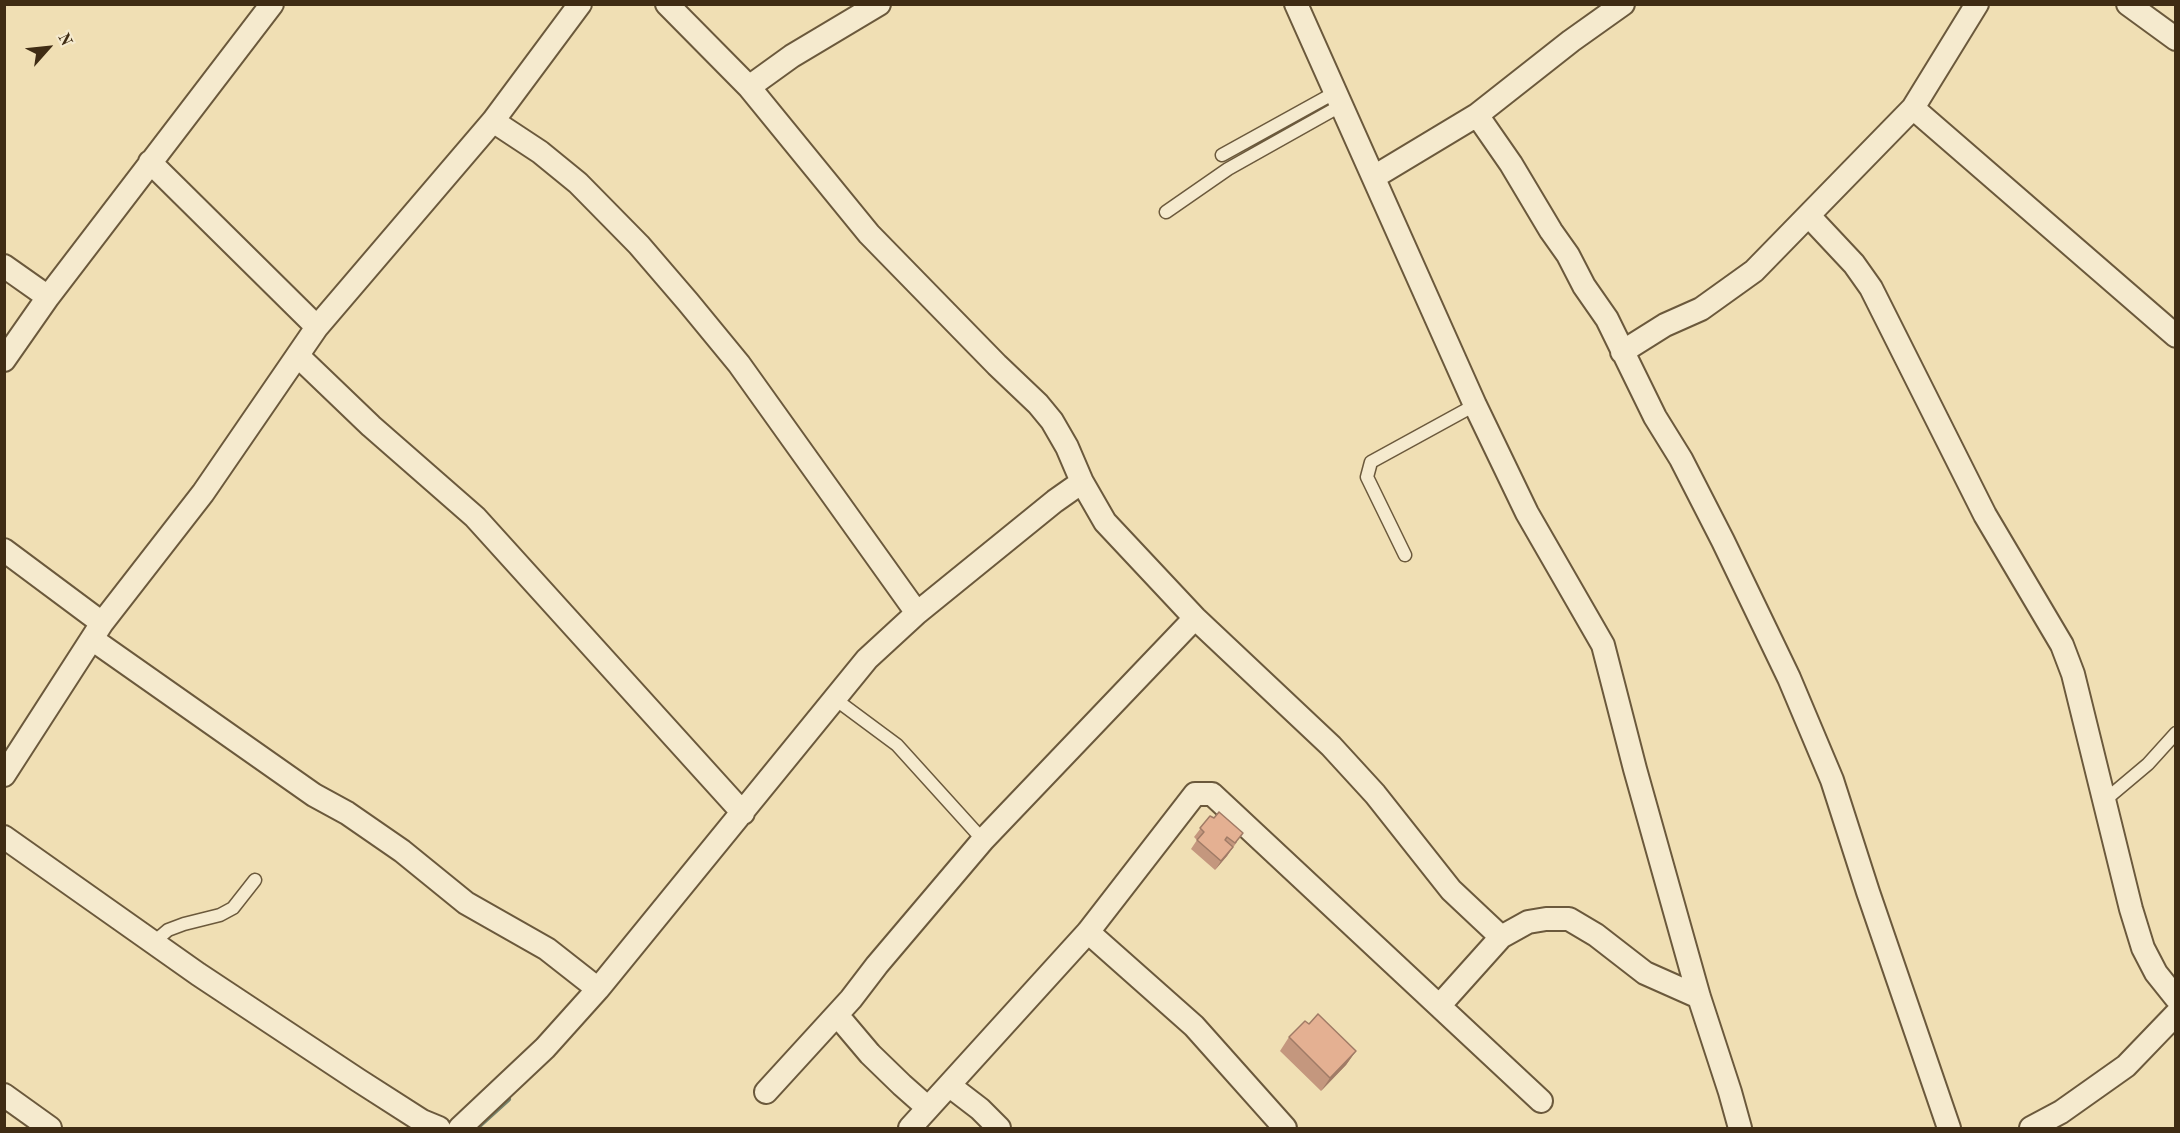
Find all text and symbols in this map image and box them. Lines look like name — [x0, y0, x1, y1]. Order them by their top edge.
north arrow — [18, 18, 78, 78]
text: N — [54, 31, 74, 49]

